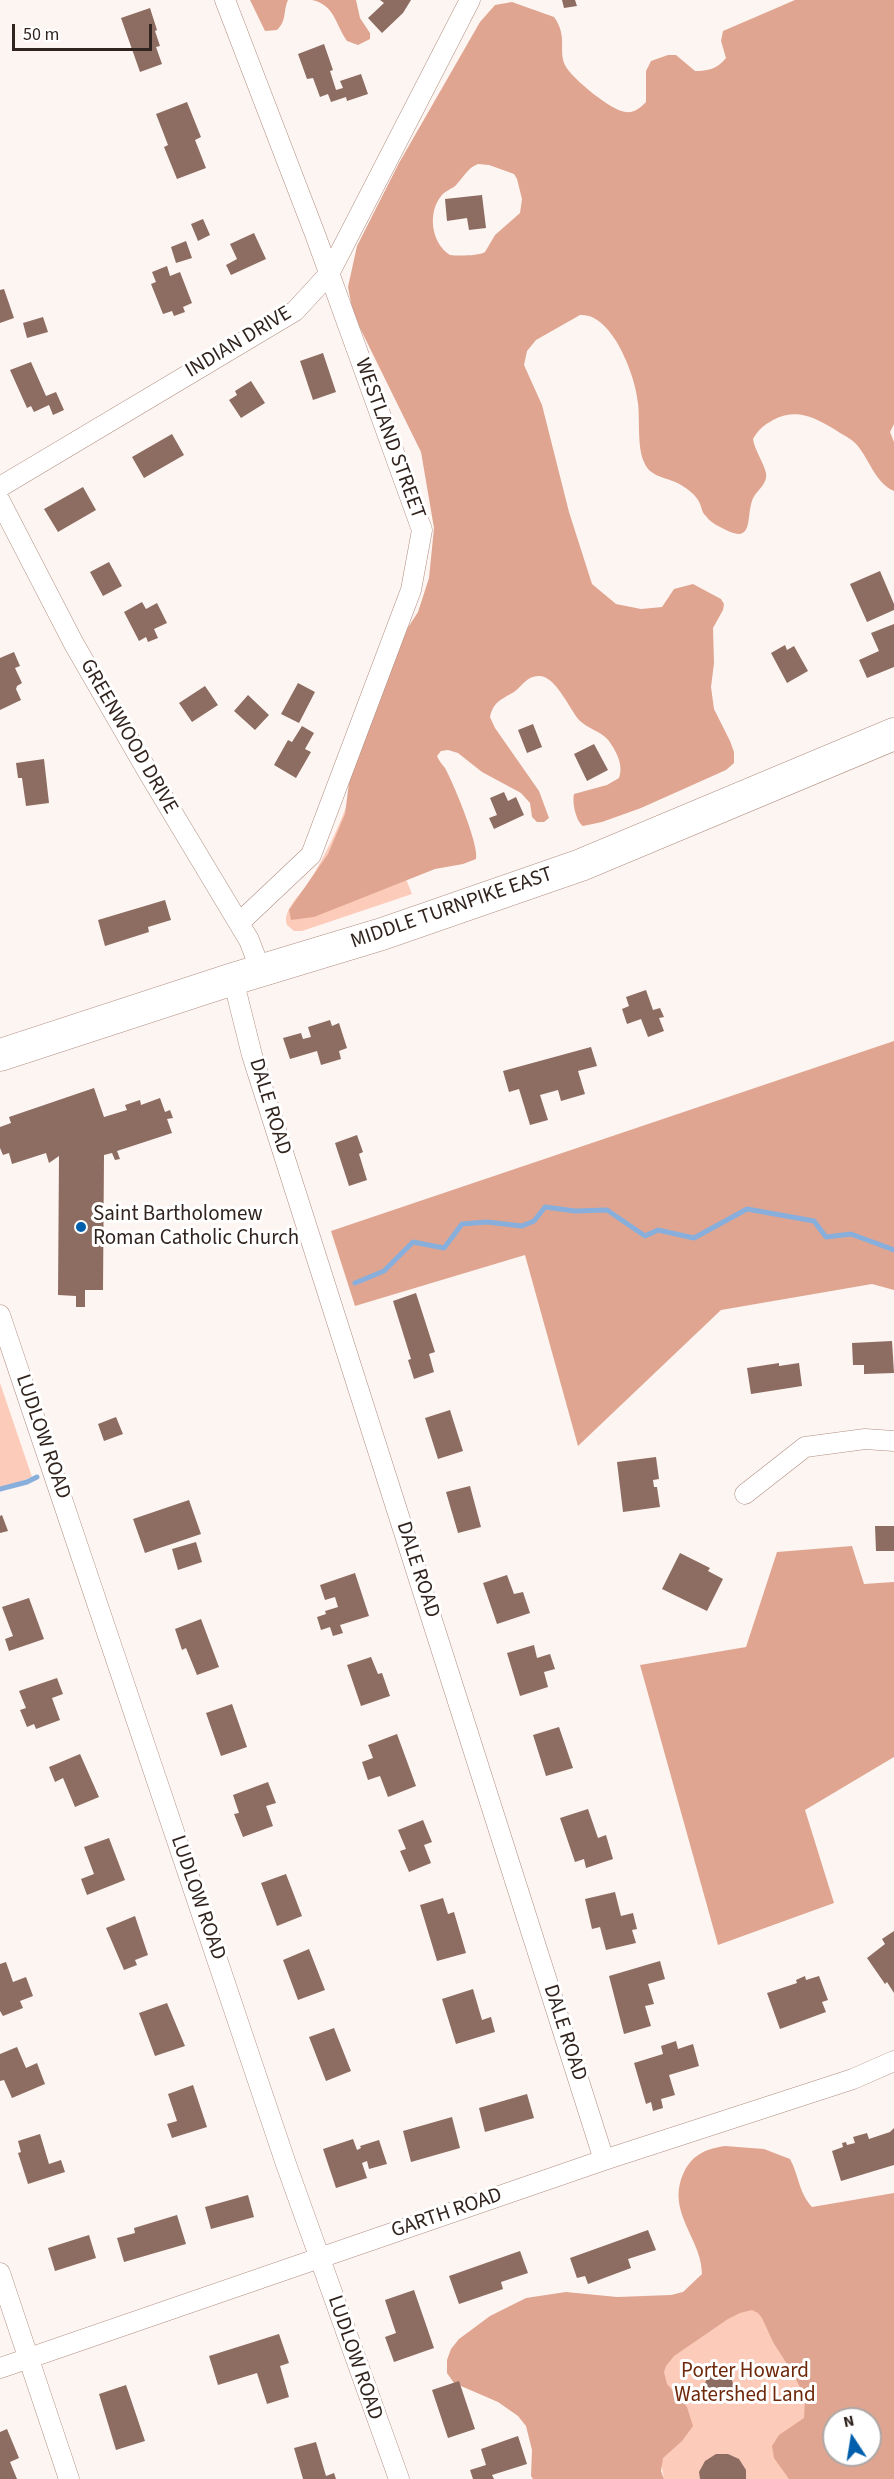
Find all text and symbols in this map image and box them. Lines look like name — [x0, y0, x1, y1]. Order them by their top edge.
scale bar — [15, 12, 154, 50]
text: 50 m — [23, 22, 59, 47]
street label: INDIAN DRIVE — [182, 302, 296, 384]
street label: WESTLAND STREET — [348, 355, 430, 523]
street label: GREENWOOD DRIVE — [74, 655, 182, 819]
street label: MIDDLE TURNPIKE EAST — [348, 863, 556, 955]
street label: DALE ROAD — [242, 1056, 296, 1158]
place label: Saint Bartholomew Roman Catholic Church — [93, 1202, 299, 1252]
marker: Saint Bartholomew Roman Catholic Church — [74, 1220, 88, 1234]
street label: LUDLOW ROAD — [9, 1371, 75, 1503]
street label: DALE ROAD — [390, 1519, 444, 1621]
street label: LUDLOW ROAD — [164, 1832, 230, 1964]
street label: DALE ROAD — [537, 1982, 591, 2084]
street label: GARTH ROAD — [388, 2183, 506, 2245]
street label: LUDLOW ROAD — [321, 2292, 387, 2424]
park label: Porter Howard Watershed Land — [674, 2359, 816, 2409]
north arrow — [822, 2407, 882, 2467]
text: N — [841, 2409, 856, 2433]

